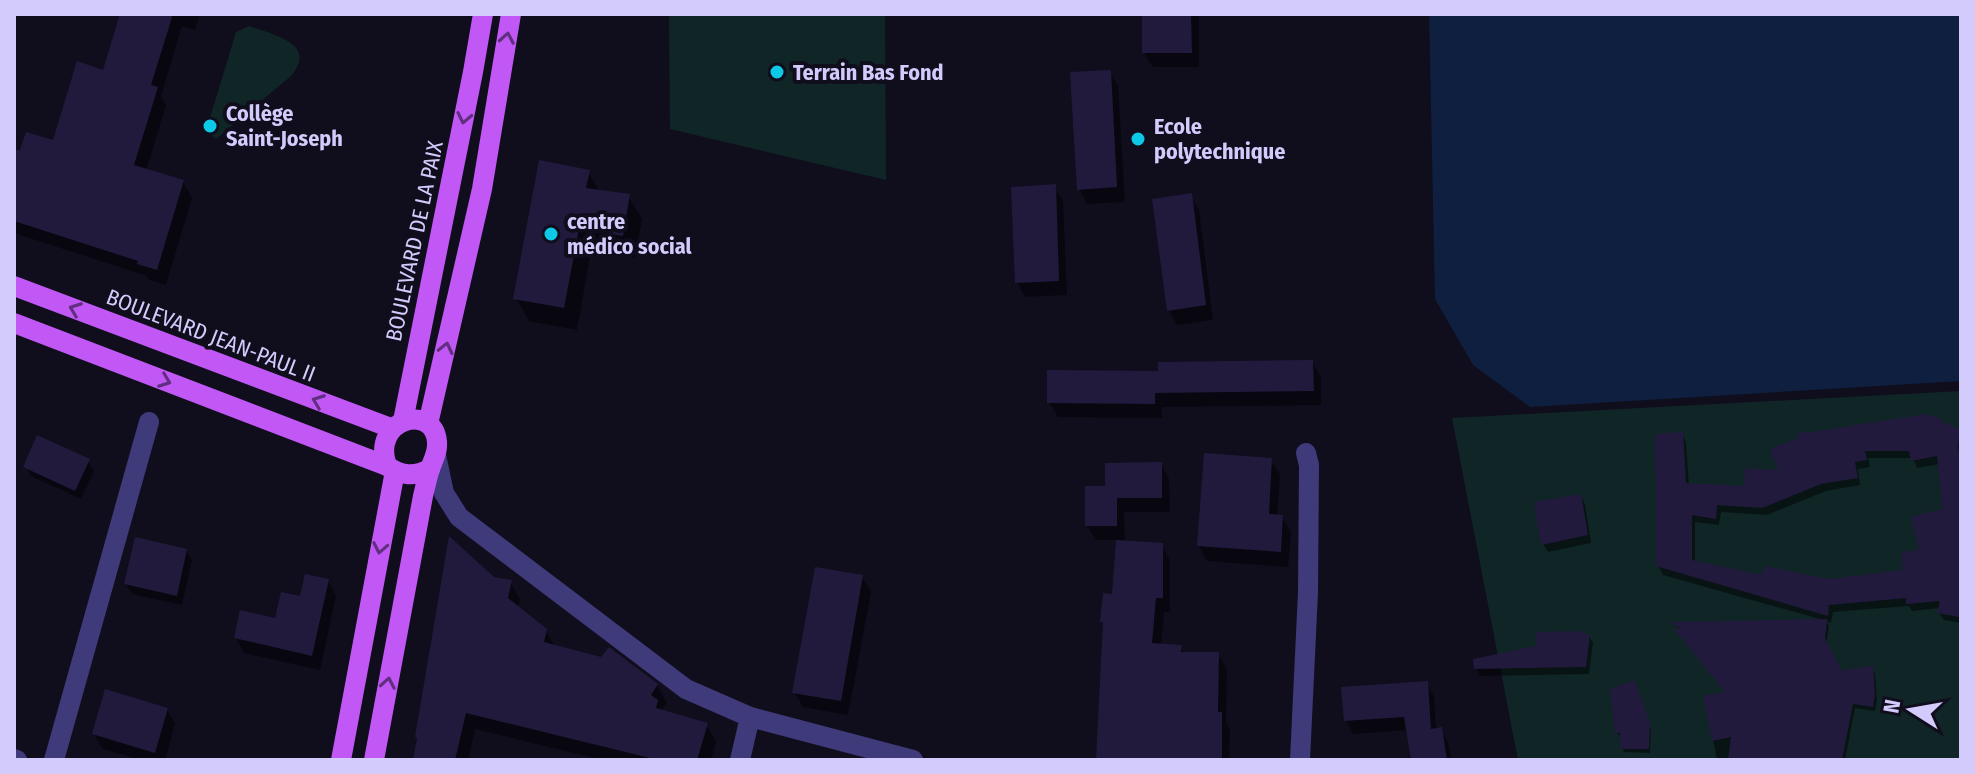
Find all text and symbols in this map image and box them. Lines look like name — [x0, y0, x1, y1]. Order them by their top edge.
one-way arrow — [498, 32, 515, 45]
place label: Terrain Bas Fond — [793, 59, 943, 86]
marker: Terrain Bas Fond — [768, 63, 786, 81]
place label: Collège Saint-Joseph — [226, 100, 343, 152]
one-way arrow — [456, 111, 473, 125]
place label: Ecole polytechnique — [1154, 113, 1285, 165]
marker: Collège Saint-Joseph — [201, 117, 219, 135]
marker: Ecole polytechnique — [1129, 130, 1147, 148]
street label: BOULEVARD DE LA PAIX — [380, 138, 449, 344]
place label: centre médico social — [567, 208, 692, 260]
marker: centre médico social — [542, 225, 560, 243]
street label: BOULEVARD JEAN-PAUL II — [103, 283, 319, 388]
one-way arrow — [69, 302, 83, 319]
one-way arrow — [437, 342, 454, 355]
one-way arrow — [157, 371, 171, 388]
one-way arrow — [312, 394, 326, 411]
one-way arrow — [373, 541, 390, 554]
north arrow — [1871, 670, 1951, 750]
one-way arrow — [379, 677, 396, 690]
text: N — [1877, 697, 1906, 715]

